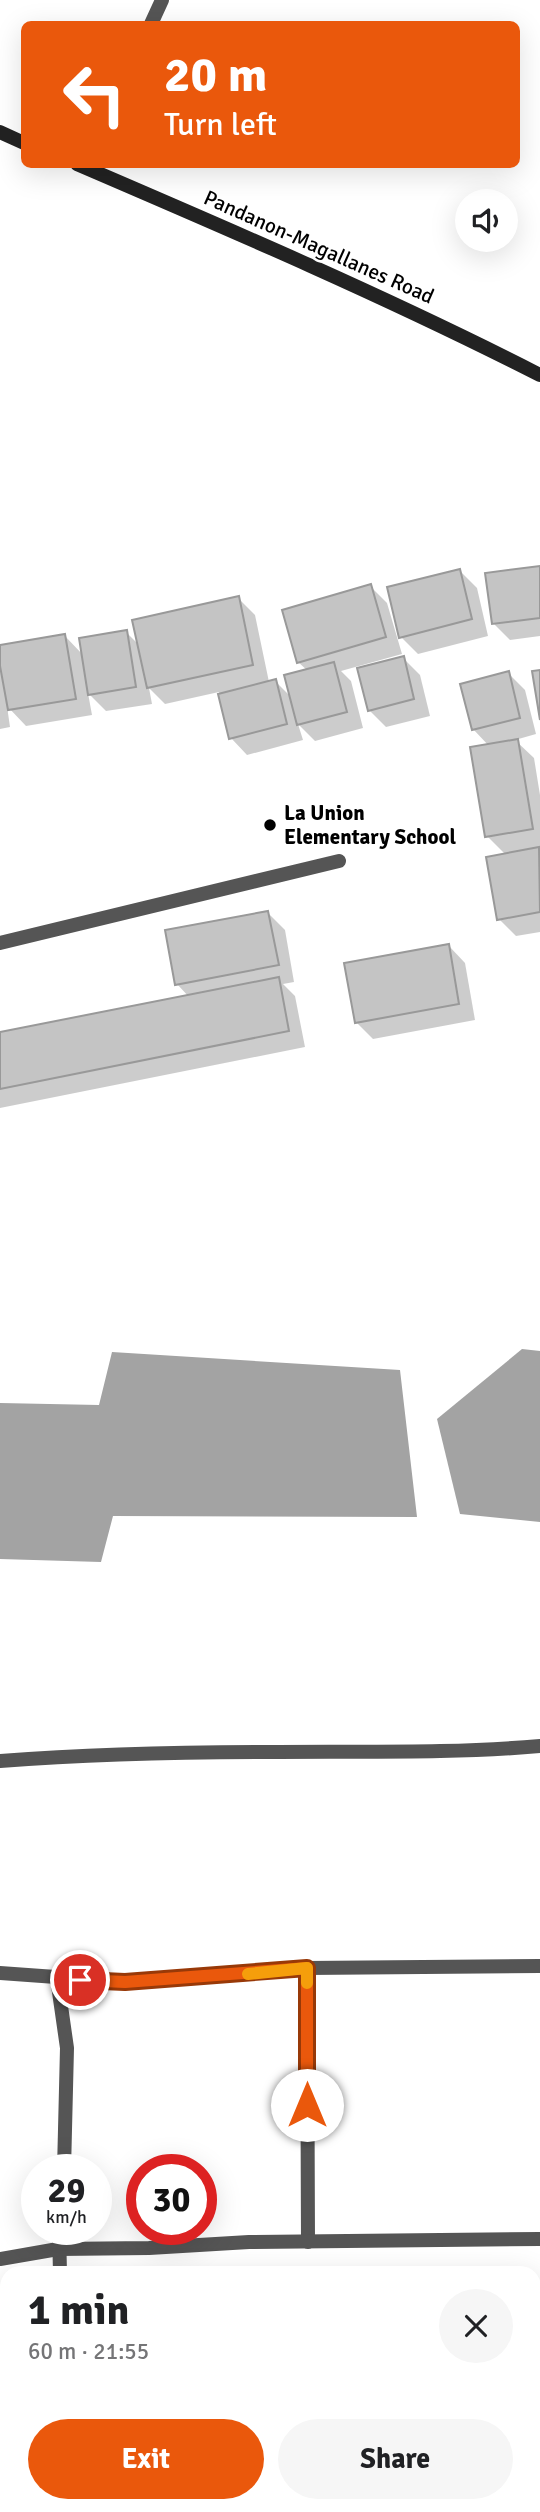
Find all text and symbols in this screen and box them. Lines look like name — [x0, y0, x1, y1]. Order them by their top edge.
text: 20 m — [164, 45, 267, 105]
icon: left — [49, 49, 140, 140]
text: Turn left — [164, 105, 277, 144]
street label: Pandanon-Magallanes Road — [200, 184, 438, 310]
map controls — [455, 189, 518, 252]
button: sound — [455, 189, 518, 252]
place label: La Union Elementary School — [284, 800, 456, 850]
marker: La Union Elementary School — [262, 817, 278, 833]
pin — [50, 1950, 110, 2010]
icon: arrive — [61, 1961, 99, 1999]
position arrow — [270, 2068, 344, 2142]
speed limit sign: 30 — [126, 2154, 217, 2245]
text: 29 — [48, 2169, 85, 2212]
text: km/h — [46, 2206, 87, 2228]
text: 1 min — [28, 2285, 129, 2336]
button: close — [439, 2289, 513, 2363]
text: 60 m · 21:55 — [28, 2337, 149, 2366]
button: Exit — [28, 2419, 264, 2499]
button: Share — [278, 2419, 513, 2499]

